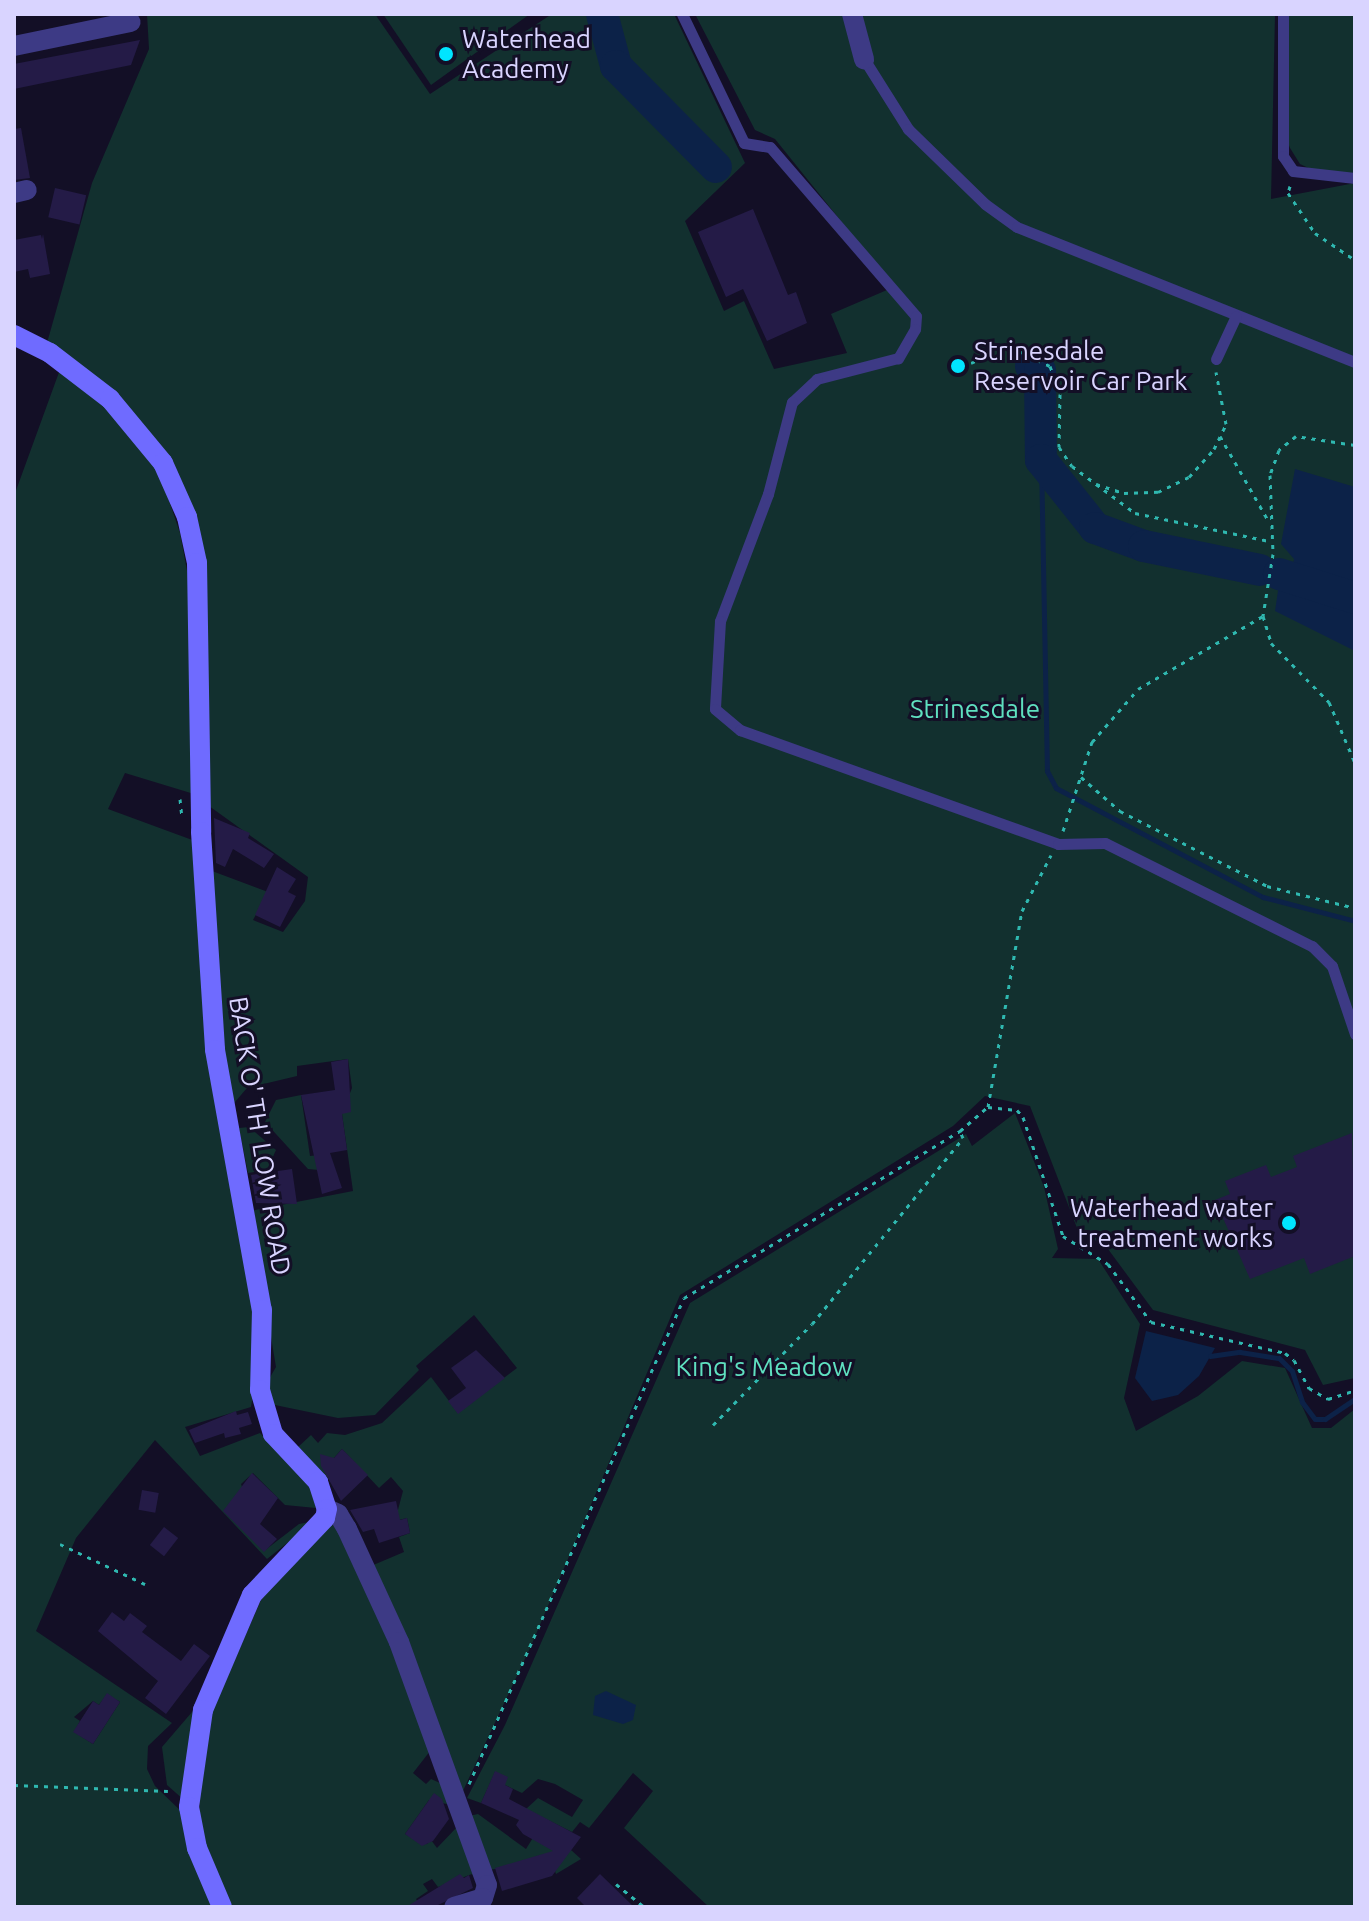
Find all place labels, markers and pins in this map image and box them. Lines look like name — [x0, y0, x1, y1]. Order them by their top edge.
place label: Waterhead Academy — [462, 23, 591, 84]
marker: Waterhead Academy — [437, 45, 455, 63]
place label: Strinesdale Reservoir Car Park — [974, 335, 1187, 396]
marker: Strinesdale Reservoir Car Park — [949, 357, 967, 375]
place label: Waterhead water treatment works — [1070, 1192, 1273, 1254]
marker: Waterhead water treatment works — [1280, 1214, 1298, 1232]

